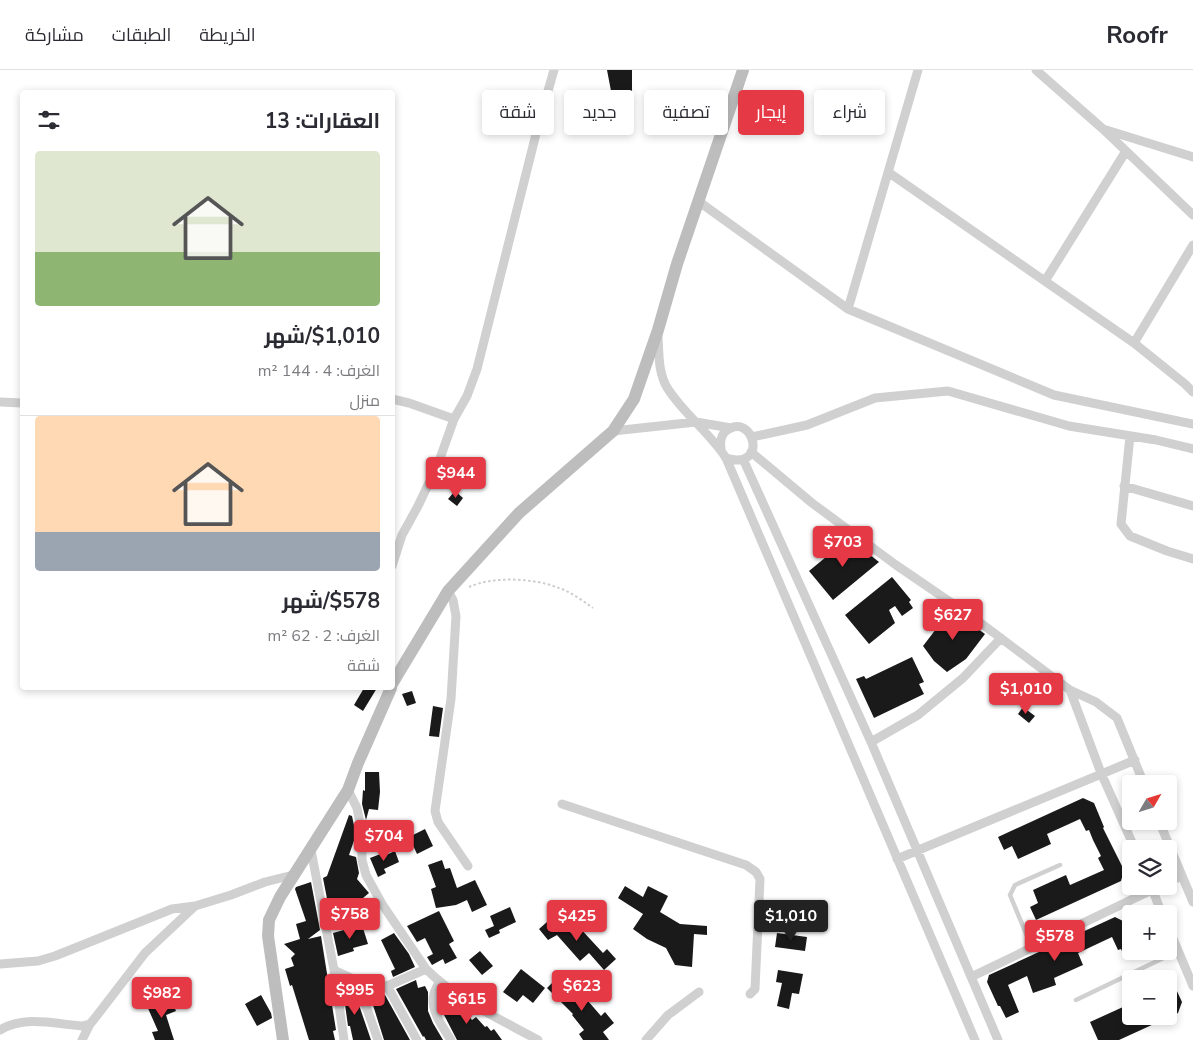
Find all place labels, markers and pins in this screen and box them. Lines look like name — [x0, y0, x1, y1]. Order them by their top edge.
pin: $944 — [426, 456, 486, 499]
pin: $703 — [813, 526, 873, 568]
pin: $627 — [923, 598, 983, 641]
pin: $1,010 — [985, 672, 1067, 715]
pin: $704 — [354, 820, 414, 862]
pin: $758 — [320, 898, 380, 940]
pin: $425 — [547, 900, 607, 942]
pin: $1,010 — [750, 900, 832, 942]
pin: $578 — [1025, 920, 1085, 962]
pin: $623 — [552, 970, 612, 1012]
pin: $995 — [325, 974, 385, 1016]
pin: $982 — [132, 976, 192, 1019]
pin: $615 — [437, 982, 497, 1025]

